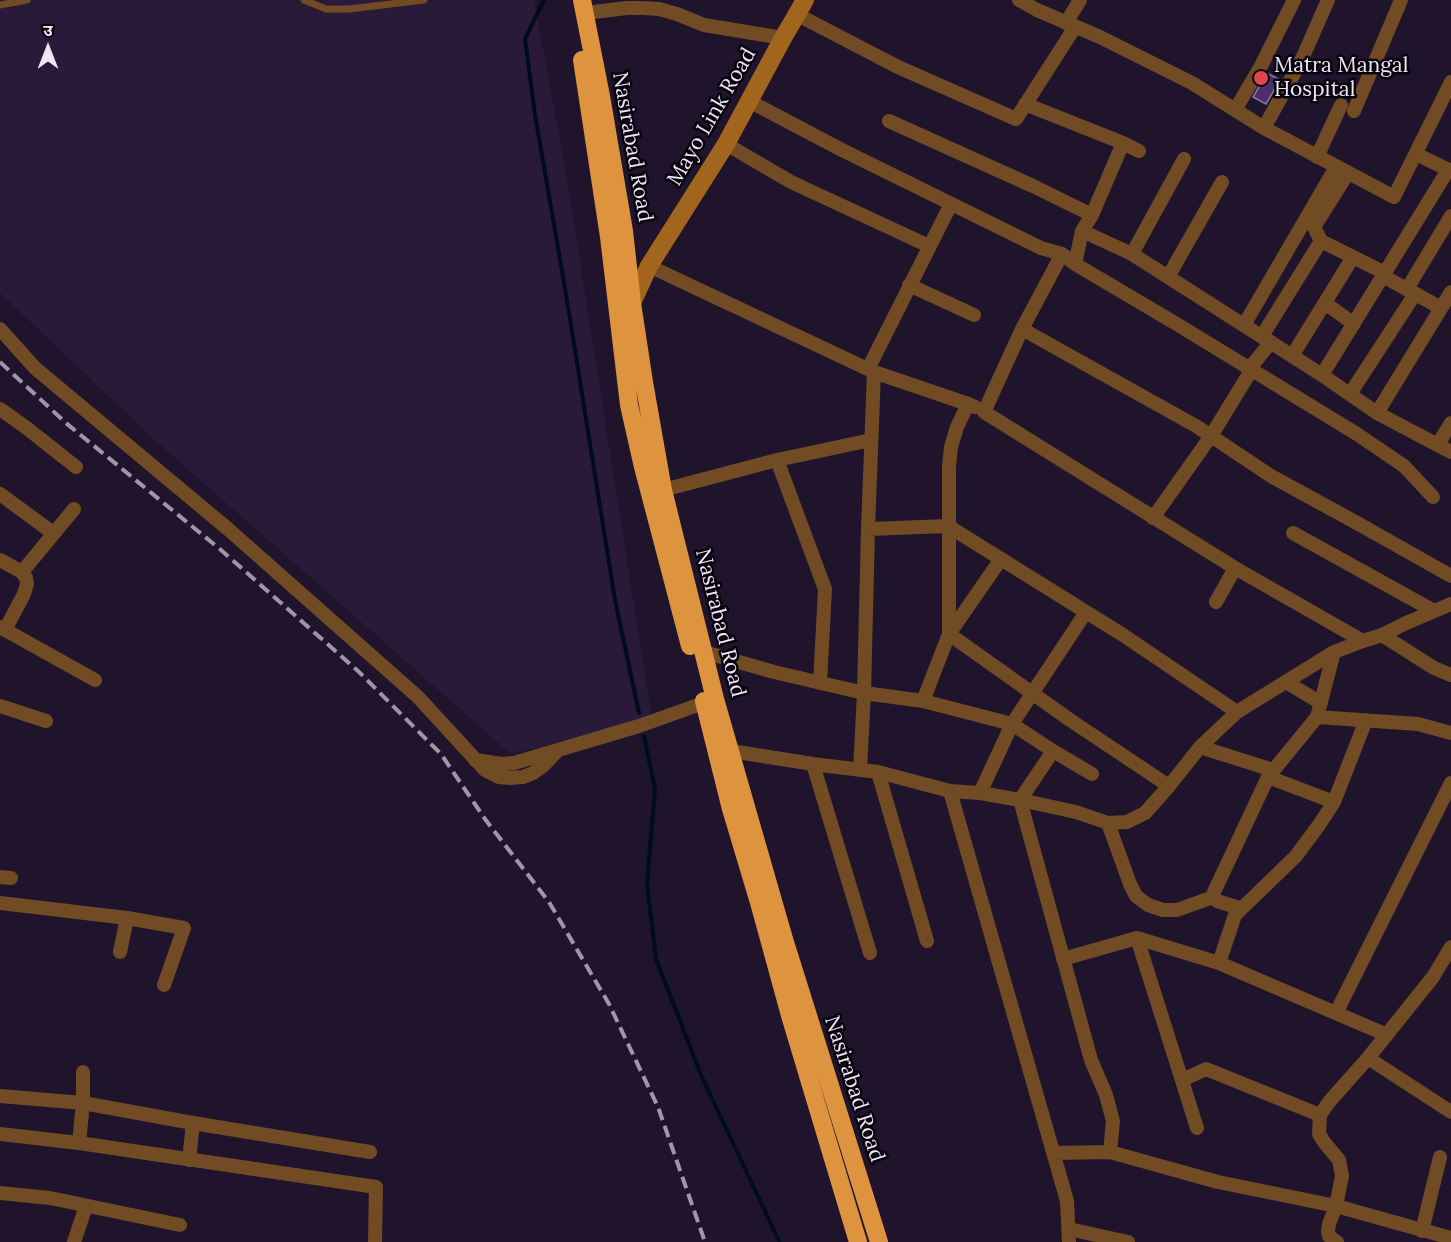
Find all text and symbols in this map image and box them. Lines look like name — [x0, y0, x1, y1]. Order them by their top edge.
north arrow — [18, 18, 78, 78]
text: उ — [43, 20, 53, 40]
street label: Mayo Link Road — [662, 44, 762, 190]
place label: Matra Mangal Hospital — [1274, 53, 1408, 103]
marker: Matra Mangal Hospital — [1252, 69, 1270, 87]
street label: Nasirabad Road — [606, 70, 658, 224]
street label: Nasirabad Road — [689, 546, 751, 700]
street label: Nasirabad Road — [819, 1013, 889, 1165]

